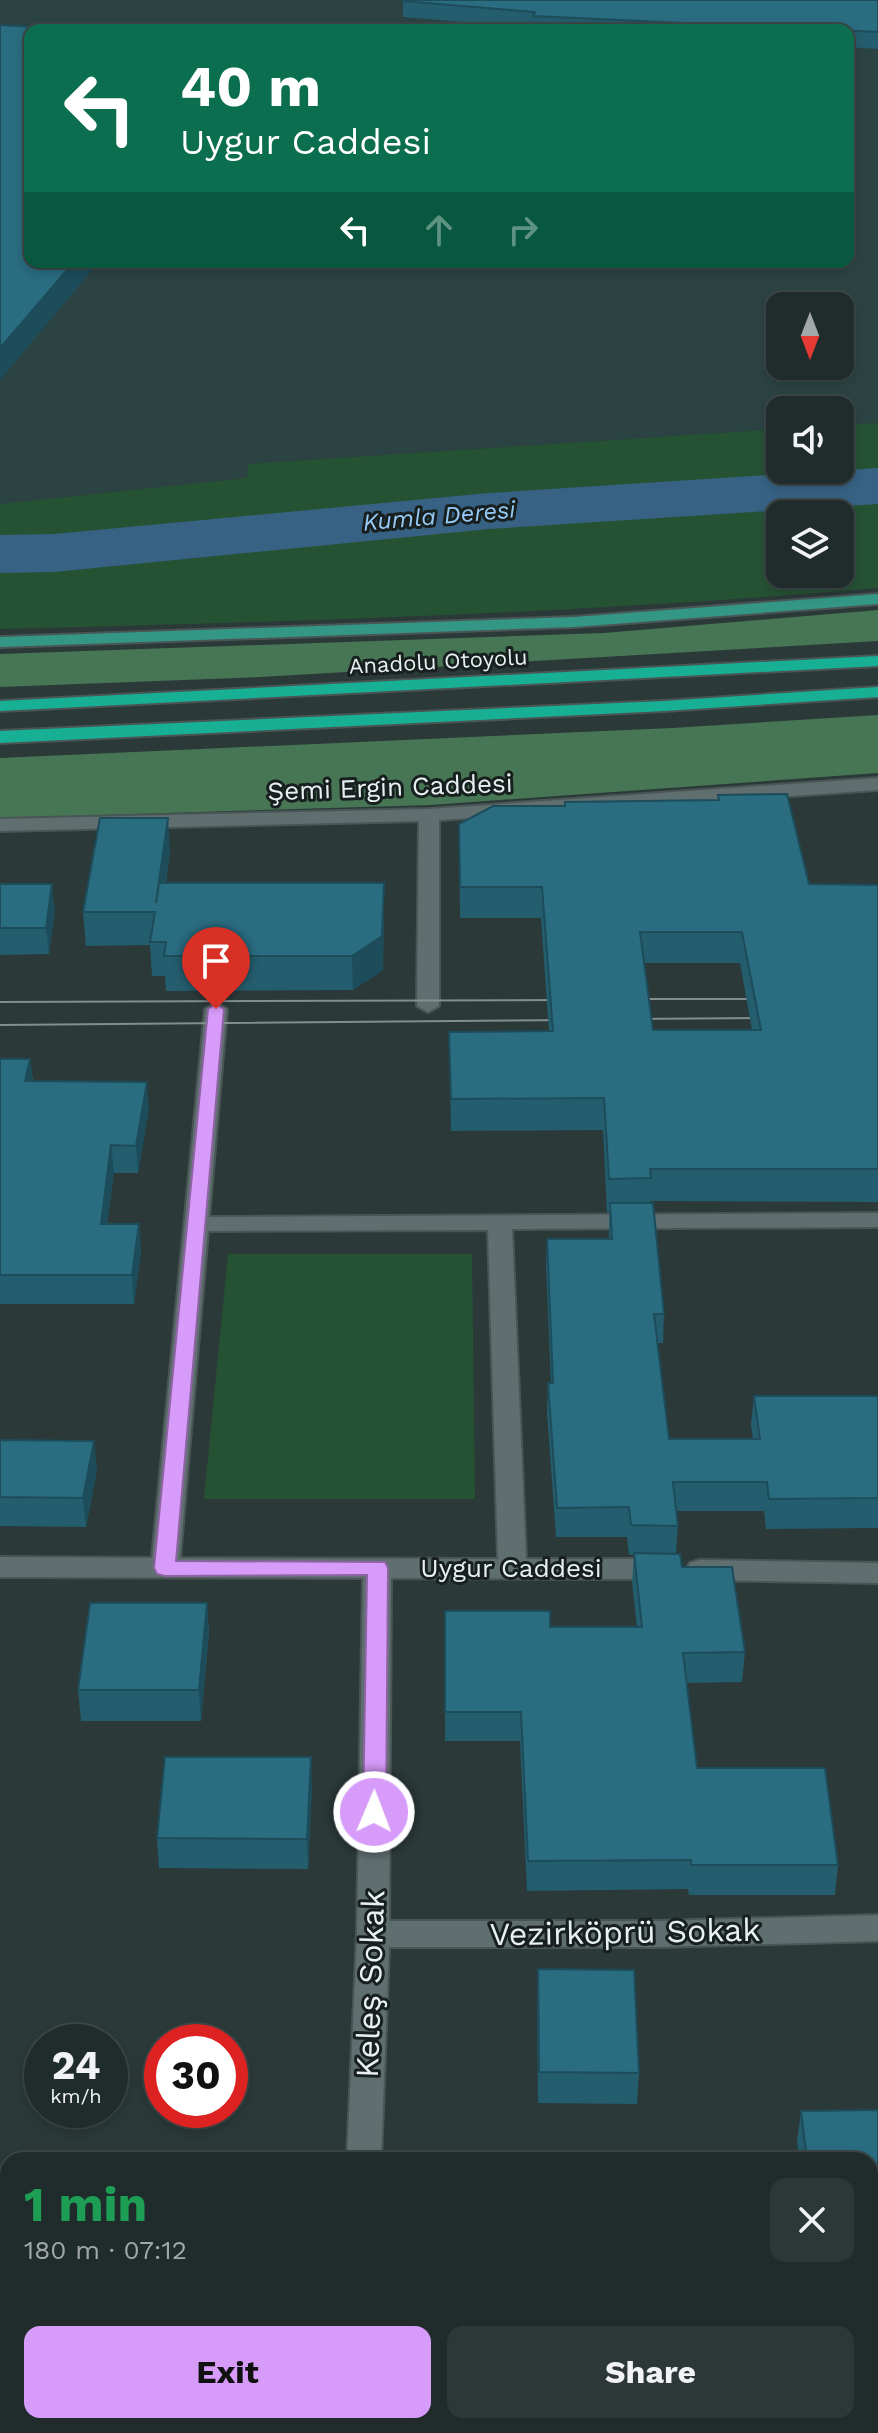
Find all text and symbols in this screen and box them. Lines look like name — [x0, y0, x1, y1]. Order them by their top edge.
text: 40 m — [180, 54, 321, 120]
icon: left — [48, 56, 152, 160]
text: Uygur Caddesi — [180, 121, 431, 163]
icon: left — [333, 208, 377, 252]
icon: ahead — [417, 208, 461, 252]
icon: right — [501, 208, 545, 252]
north arrow — [766, 292, 854, 380]
map controls — [766, 292, 854, 588]
button: sound — [766, 396, 854, 484]
water label: Kumla Deresi — [361, 495, 517, 537]
button: layers — [766, 500, 854, 588]
street label: Anadolu Otoyolu — [348, 644, 528, 679]
street label: Şemi Ergin Caddesi — [267, 768, 513, 806]
pin — [182, 927, 250, 1009]
icon: arrive — [194, 939, 238, 983]
street label: Uygur Caddesi — [420, 1553, 602, 1583]
position arrow — [332, 1770, 416, 1854]
street label: Keleş Sokak — [348, 1889, 392, 2079]
street label: Vezirköprü Sokak — [489, 1911, 761, 1953]
speed limit sign: 30 — [144, 2024, 248, 2128]
text: 24 — [51, 2042, 101, 2089]
text: km/h — [50, 2084, 102, 2108]
text: 1 min — [24, 2176, 147, 2233]
button: close — [770, 2178, 854, 2262]
text: 180 m · 07:12 — [24, 2235, 187, 2265]
button: Exit — [24, 2326, 431, 2418]
button: Share — [447, 2326, 854, 2418]

